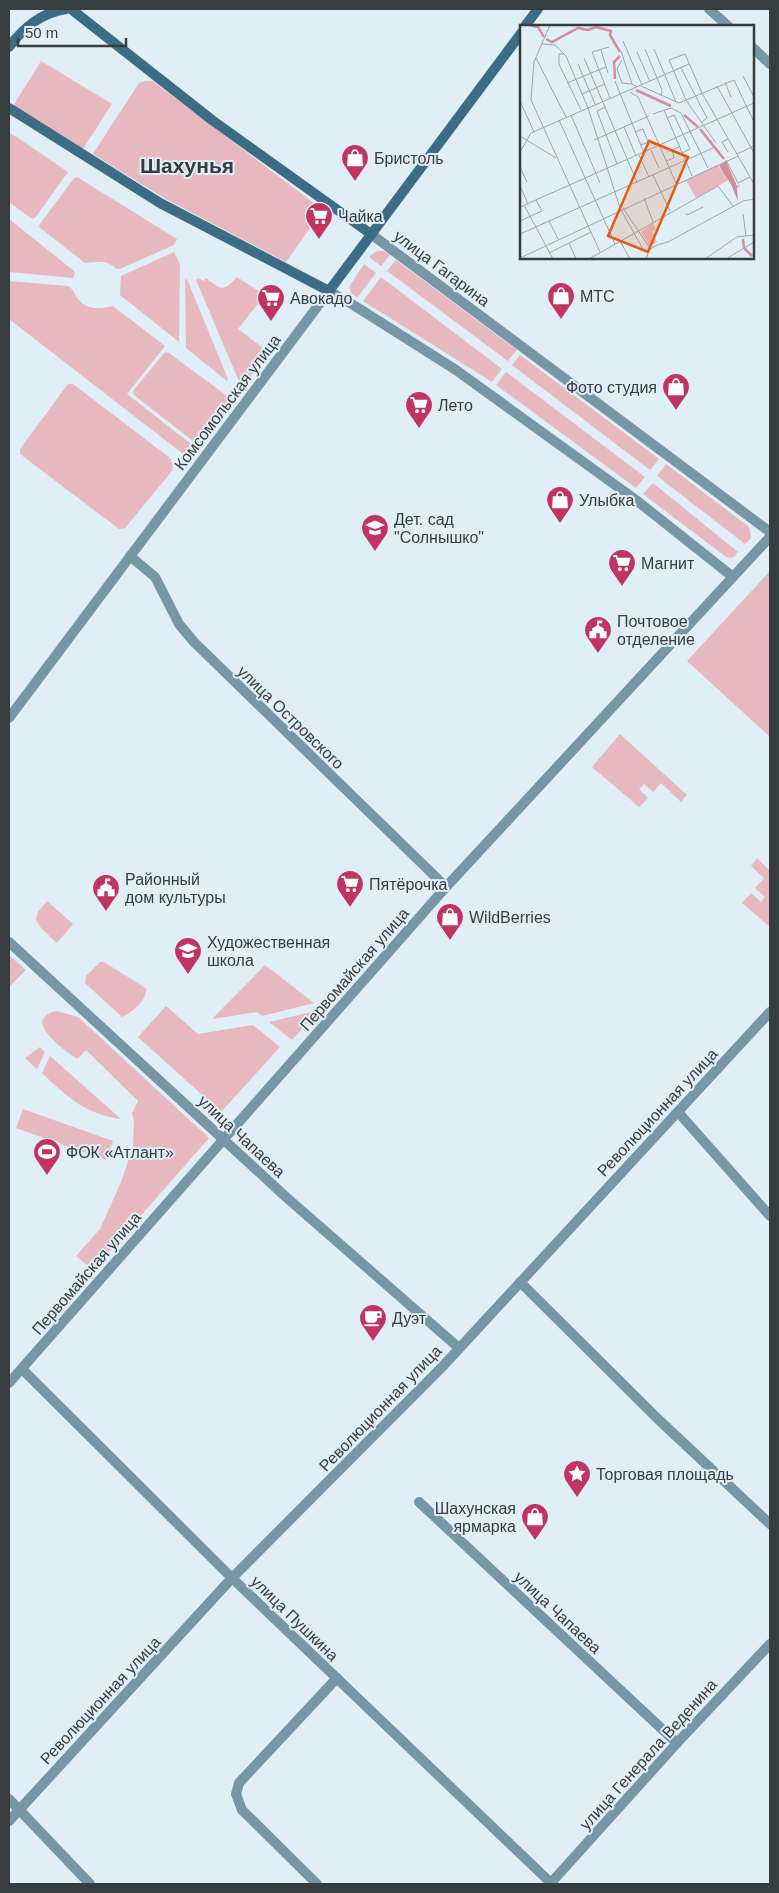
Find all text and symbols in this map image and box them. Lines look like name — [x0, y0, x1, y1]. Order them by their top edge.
scale bar — [18, 15, 125, 47]
text: 50 m — [25, 24, 58, 41]
inset map — [520, 25, 754, 259]
shop icon: Бристоль — [340, 143, 370, 182]
place label: Бристоль — [374, 150, 444, 167]
district label: Шахунья — [140, 154, 234, 177]
supermarket icon: Чайка — [304, 201, 334, 240]
place label: Чайка — [338, 208, 383, 225]
street label: улица Гагарина — [391, 227, 493, 310]
shop icon: МТС — [546, 281, 576, 320]
supermarket icon: Авокадо — [256, 283, 286, 322]
place label: МТС — [580, 288, 615, 305]
place label: Авокадо — [290, 290, 352, 307]
street label: Комсомольская улица — [171, 331, 284, 473]
shop icon: Фото студия — [661, 372, 691, 411]
place label: Фото студия — [566, 379, 657, 396]
supermarket icon: Лето — [404, 390, 434, 429]
place label: Лето — [438, 397, 473, 414]
shop icon: Улыбка — [545, 485, 575, 524]
place label: Улыбка — [579, 492, 634, 509]
place label: Дет. сад "Солнышко" — [394, 511, 484, 546]
school or university icon: Дет. сад "Солнышко" — [360, 513, 390, 552]
supermarket icon: Магнит — [607, 548, 637, 587]
place label: Магнит — [641, 555, 695, 572]
place label: Почтовое отделение — [617, 613, 695, 648]
public building icon: Почтовое отделение — [583, 615, 613, 654]
street label: улица Островского — [234, 662, 347, 772]
supermarket icon: Пятёрочка — [335, 869, 365, 908]
place label: Районный дом культуры — [125, 871, 226, 906]
public building icon: Районный дом культуры — [91, 873, 121, 912]
place label: Пятёрочка — [369, 876, 448, 893]
shop icon: WildBerries — [435, 902, 465, 941]
street label: Первомайская улица — [297, 905, 412, 1034]
place label: WildBerries — [469, 909, 551, 926]
place label: Художественная школа — [207, 934, 330, 969]
school or university icon: Художественная школа — [173, 936, 203, 975]
street label: Революционная улица — [594, 1045, 721, 1179]
street label: улица Чапаева — [195, 1092, 288, 1181]
sports icon: ФОК «Атлант» — [32, 1137, 62, 1176]
place label: ФОК «Атлант» — [66, 1144, 174, 1161]
street label: Первомайская улица — [29, 1209, 144, 1338]
cafe icon: Дуэт — [358, 1303, 388, 1342]
place label: Дуэт — [392, 1310, 427, 1327]
street label: Революционная улица — [316, 1342, 445, 1475]
place icon: Торговая площадь — [562, 1459, 592, 1498]
place label: Торговая площадь — [596, 1466, 734, 1483]
place label: Шахунская ярмарка — [435, 1500, 516, 1535]
shop icon: Шахунская ярмарка — [520, 1502, 550, 1541]
street label: улица Чапаева — [511, 1568, 604, 1657]
street label: улица Пушкина — [248, 1572, 342, 1664]
street label: Революционная улица — [37, 1633, 164, 1767]
street label: улица Генерала Веденина — [576, 1676, 720, 1833]

